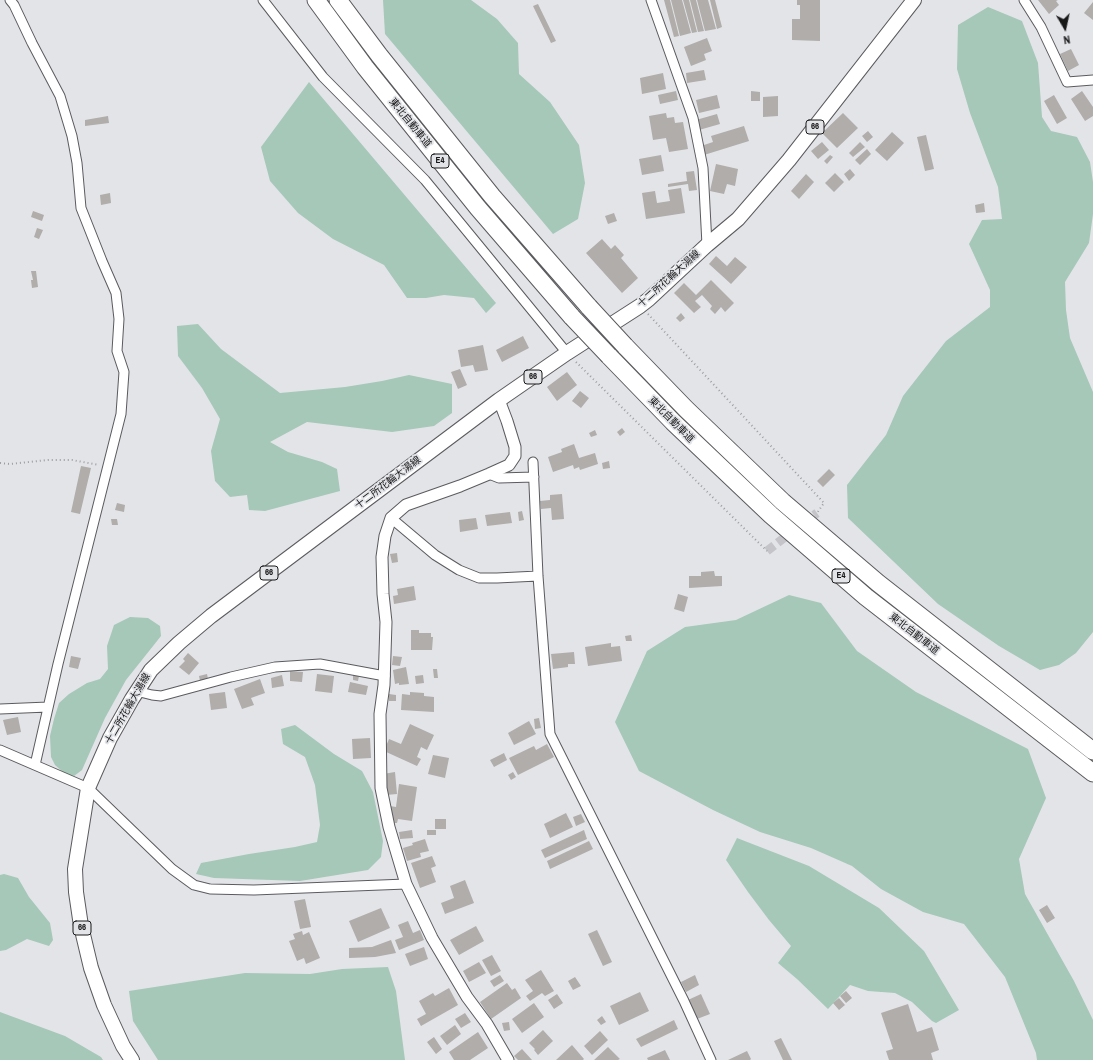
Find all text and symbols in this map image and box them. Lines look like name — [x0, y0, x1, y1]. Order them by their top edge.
north arrow — [1045, 8, 1085, 48]
text: N — [1063, 32, 1071, 47]
street label: 東北自動車道 — [386, 96, 434, 150]
road number: 66 — [806, 120, 824, 134]
road number: E4 — [431, 154, 449, 168]
street label: 十二所花輪大湯線 — [635, 248, 703, 310]
road number: 66 — [524, 370, 542, 384]
street label: 東北自動車道 — [646, 395, 696, 445]
street label: 十二所花輪大湯線 — [352, 454, 424, 512]
road number: 66 — [260, 566, 278, 580]
road number: E4 — [832, 569, 850, 583]
street label: 東北自動車道 — [887, 611, 941, 657]
street label: 十二所花輪大湯線 — [103, 671, 153, 747]
road number: 66 — [73, 921, 91, 935]

